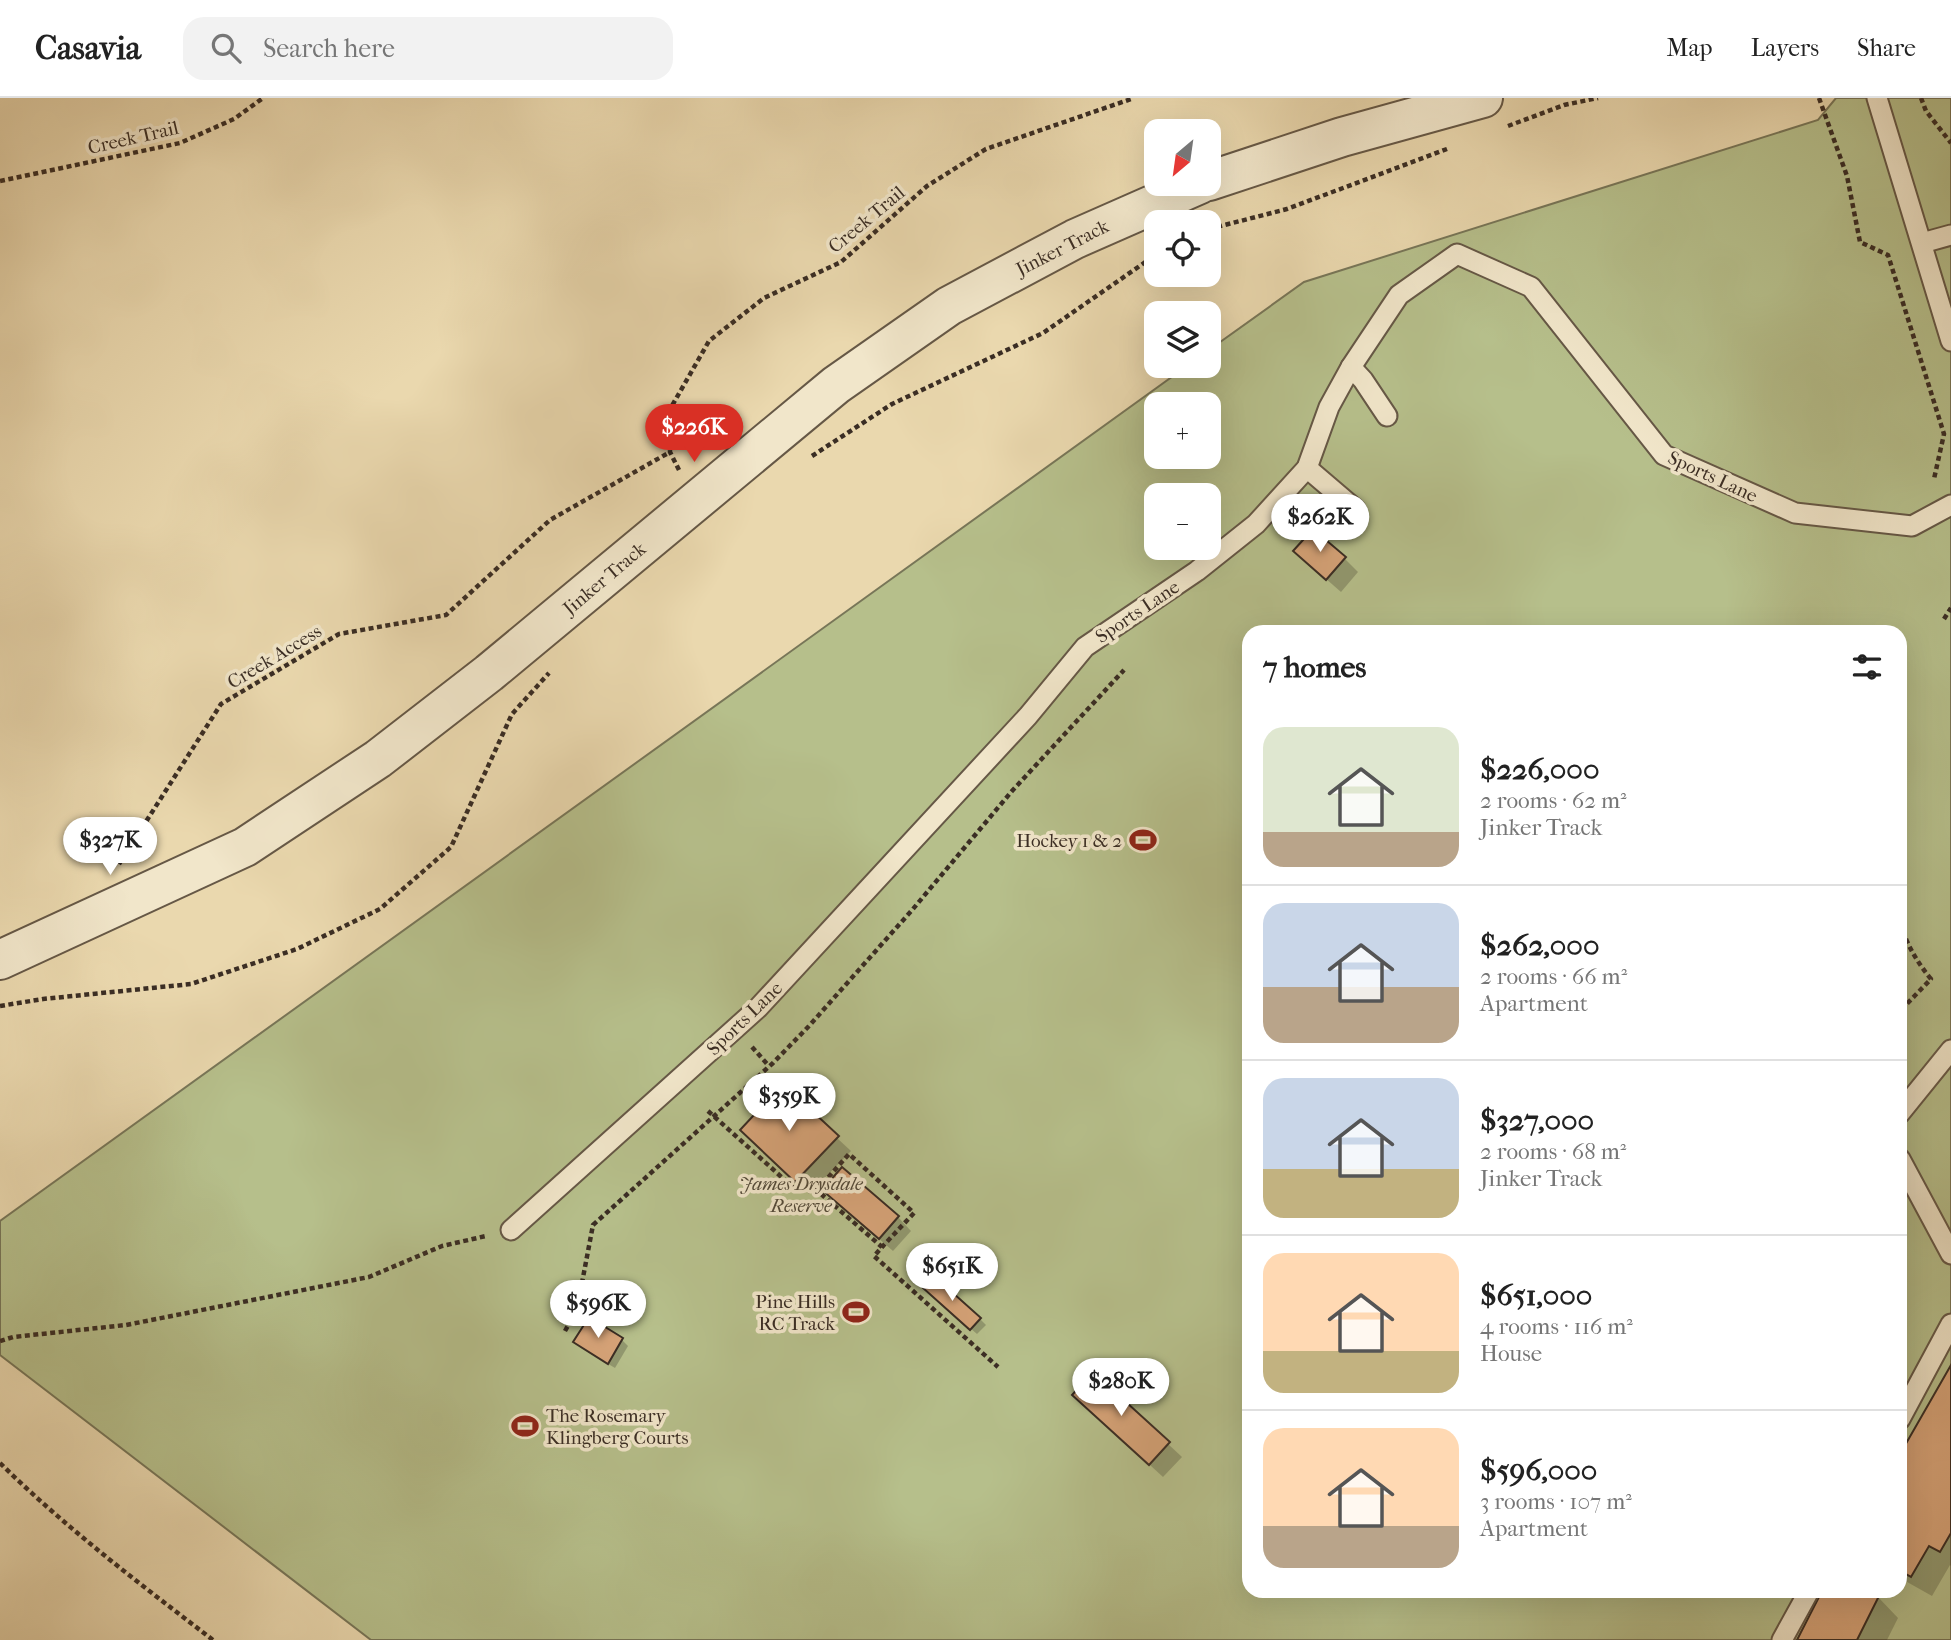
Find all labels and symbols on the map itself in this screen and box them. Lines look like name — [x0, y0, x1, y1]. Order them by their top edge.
street label: Creek Trail — [86, 117, 181, 159]
north arrow — [1144, 119, 1222, 196]
street label: Creek Trail — [824, 182, 909, 258]
street label: Jinker Track — [1011, 215, 1113, 282]
pin: $226K — [645, 404, 743, 464]
street label: Sports Lane — [1664, 447, 1761, 507]
pin: $262K — [1271, 494, 1369, 554]
street label: Jinker Track — [557, 538, 651, 621]
street label: Sports Lane — [1091, 576, 1184, 648]
street label: Creek Access — [224, 620, 326, 694]
pin: $327K — [61, 818, 159, 877]
sports icon: Hockey 1 & 2 — [1128, 825, 1158, 855]
place label: Hockey 1 & 2 — [1016, 830, 1122, 852]
street label: Sports Lane — [702, 977, 787, 1060]
pin: $359K — [740, 1074, 838, 1133]
park label: James Drysdale Reserve — [739, 1173, 864, 1217]
pin: $651K — [903, 1244, 1001, 1303]
pin: $596K — [549, 1280, 647, 1340]
place label: Pine Hills RC Track — [755, 1291, 835, 1335]
sports icon: Pine Hills RC Track — [841, 1297, 871, 1327]
pin: $280K — [1072, 1358, 1170, 1418]
place label: The Rosemary Klingberg Courts — [546, 1405, 688, 1449]
sports icon: The Rosemary Klingberg Courts — [510, 1411, 540, 1441]

